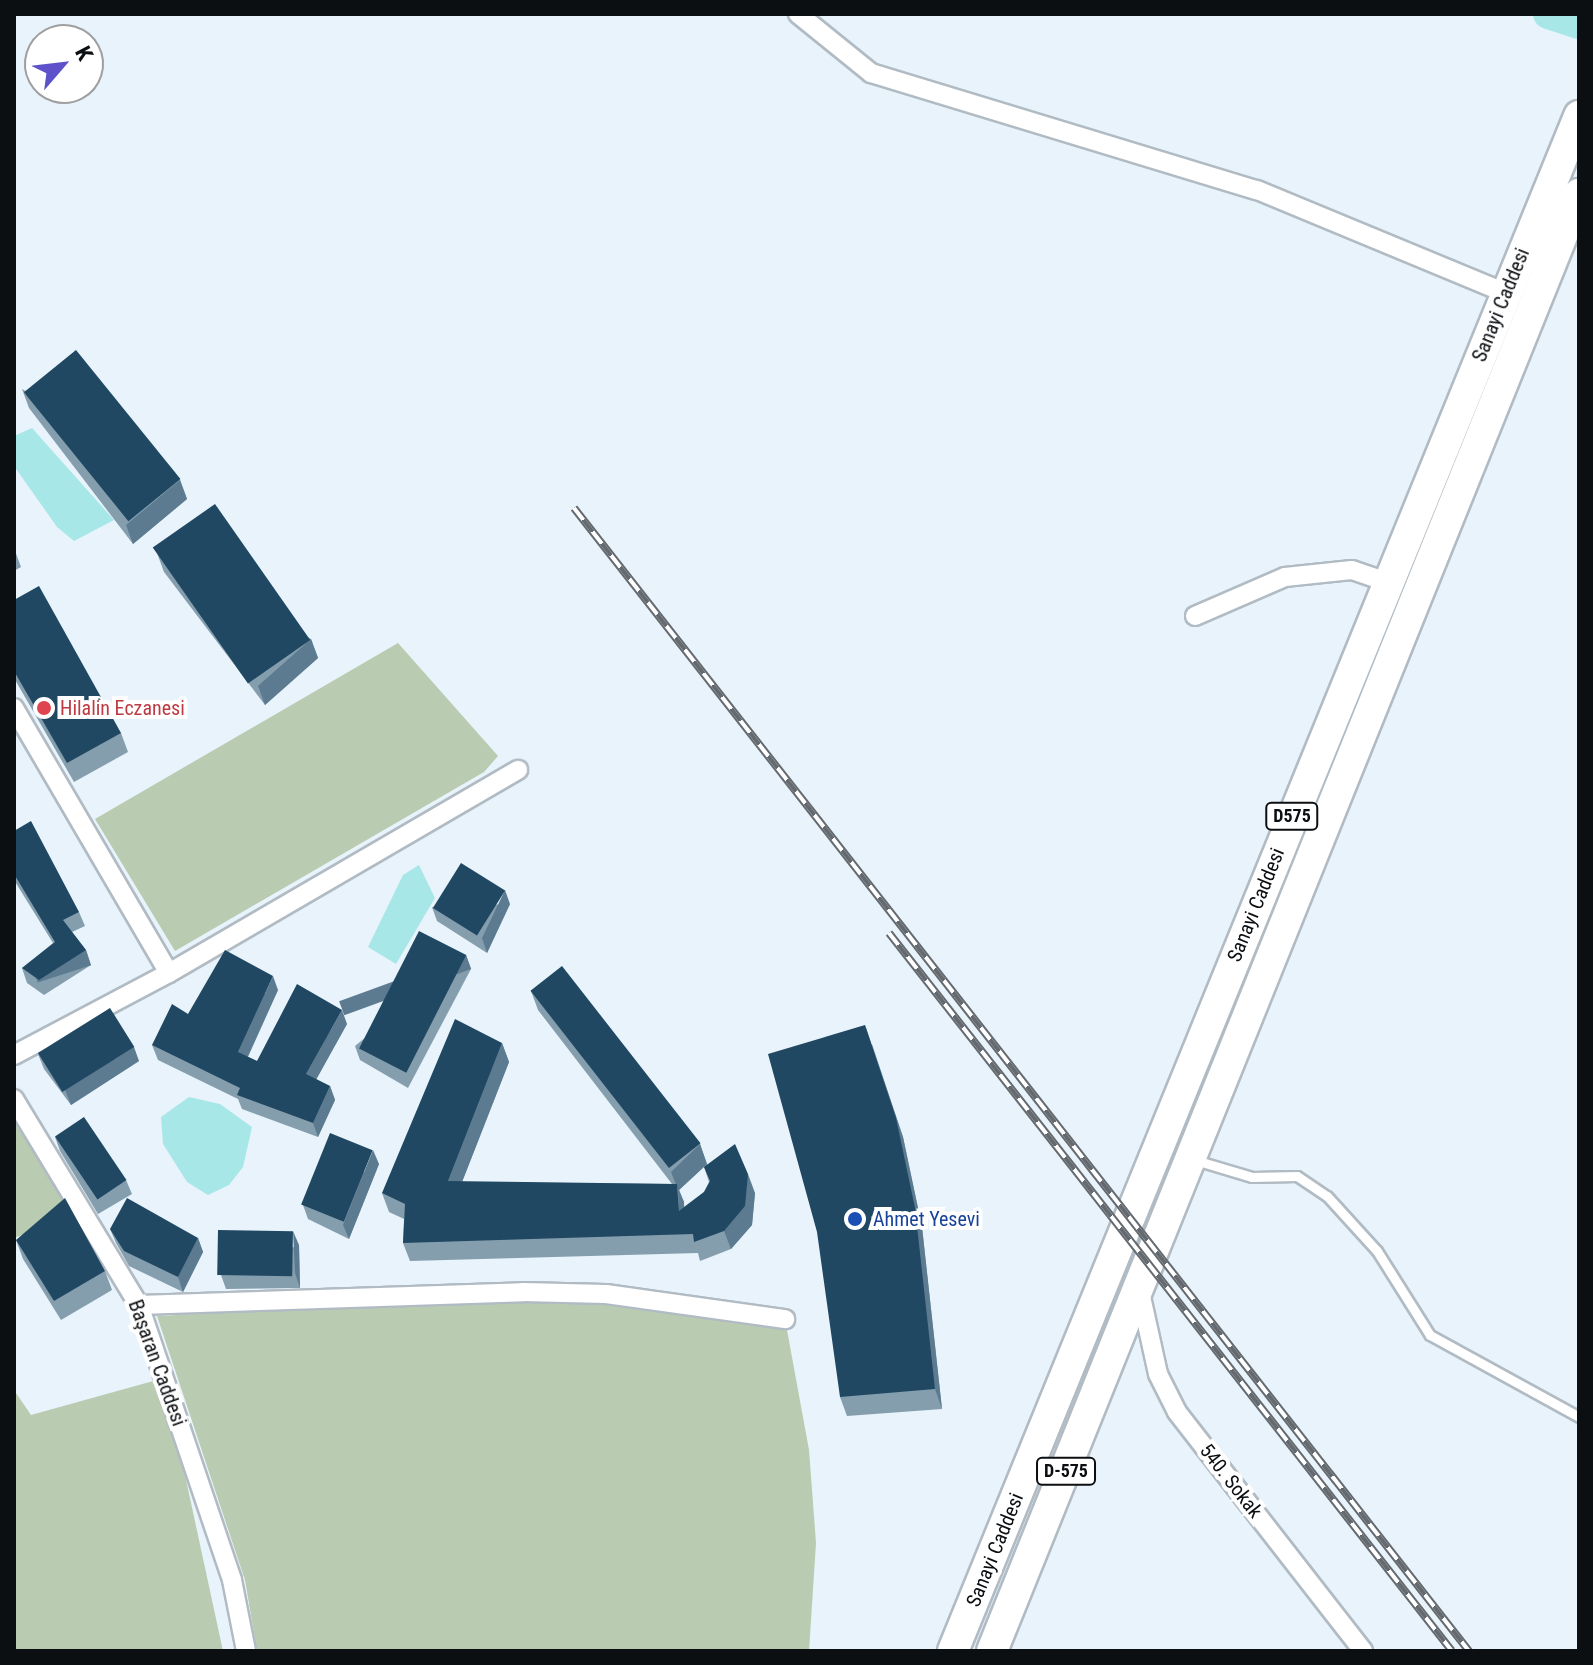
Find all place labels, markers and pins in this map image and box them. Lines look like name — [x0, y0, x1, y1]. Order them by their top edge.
place label: Hilalin Eczanesi — [60, 696, 185, 720]
marker: Hilalin Eczanesi — [35, 699, 53, 717]
place label: Ahmet Yesevi — [873, 1207, 980, 1231]
marker: Ahmet Yesevi — [844, 1208, 866, 1230]

